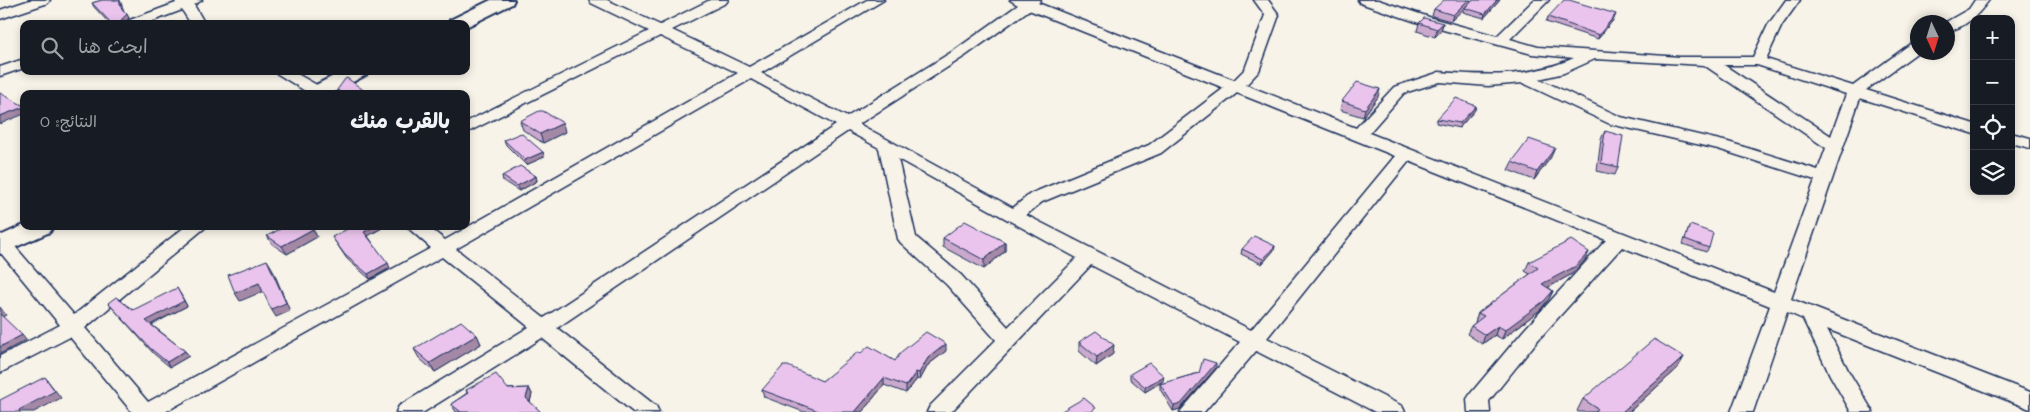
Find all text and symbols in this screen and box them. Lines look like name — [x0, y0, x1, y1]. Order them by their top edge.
north arrow — [1910, 15, 1955, 60]
map controls — [1970, 15, 2015, 195]
button: + — [1970, 15, 2015, 60]
search box — [20, 20, 470, 75]
text: ابحث هنا — [78, 33, 148, 58]
icon: search — [38, 34, 66, 62]
button: − — [1970, 60, 2015, 105]
button: locate — [1970, 105, 2015, 150]
text: بالقرب منك — [350, 106, 450, 133]
text: النتائج: 0 — [40, 110, 97, 131]
button: layers — [1970, 150, 2015, 195]

